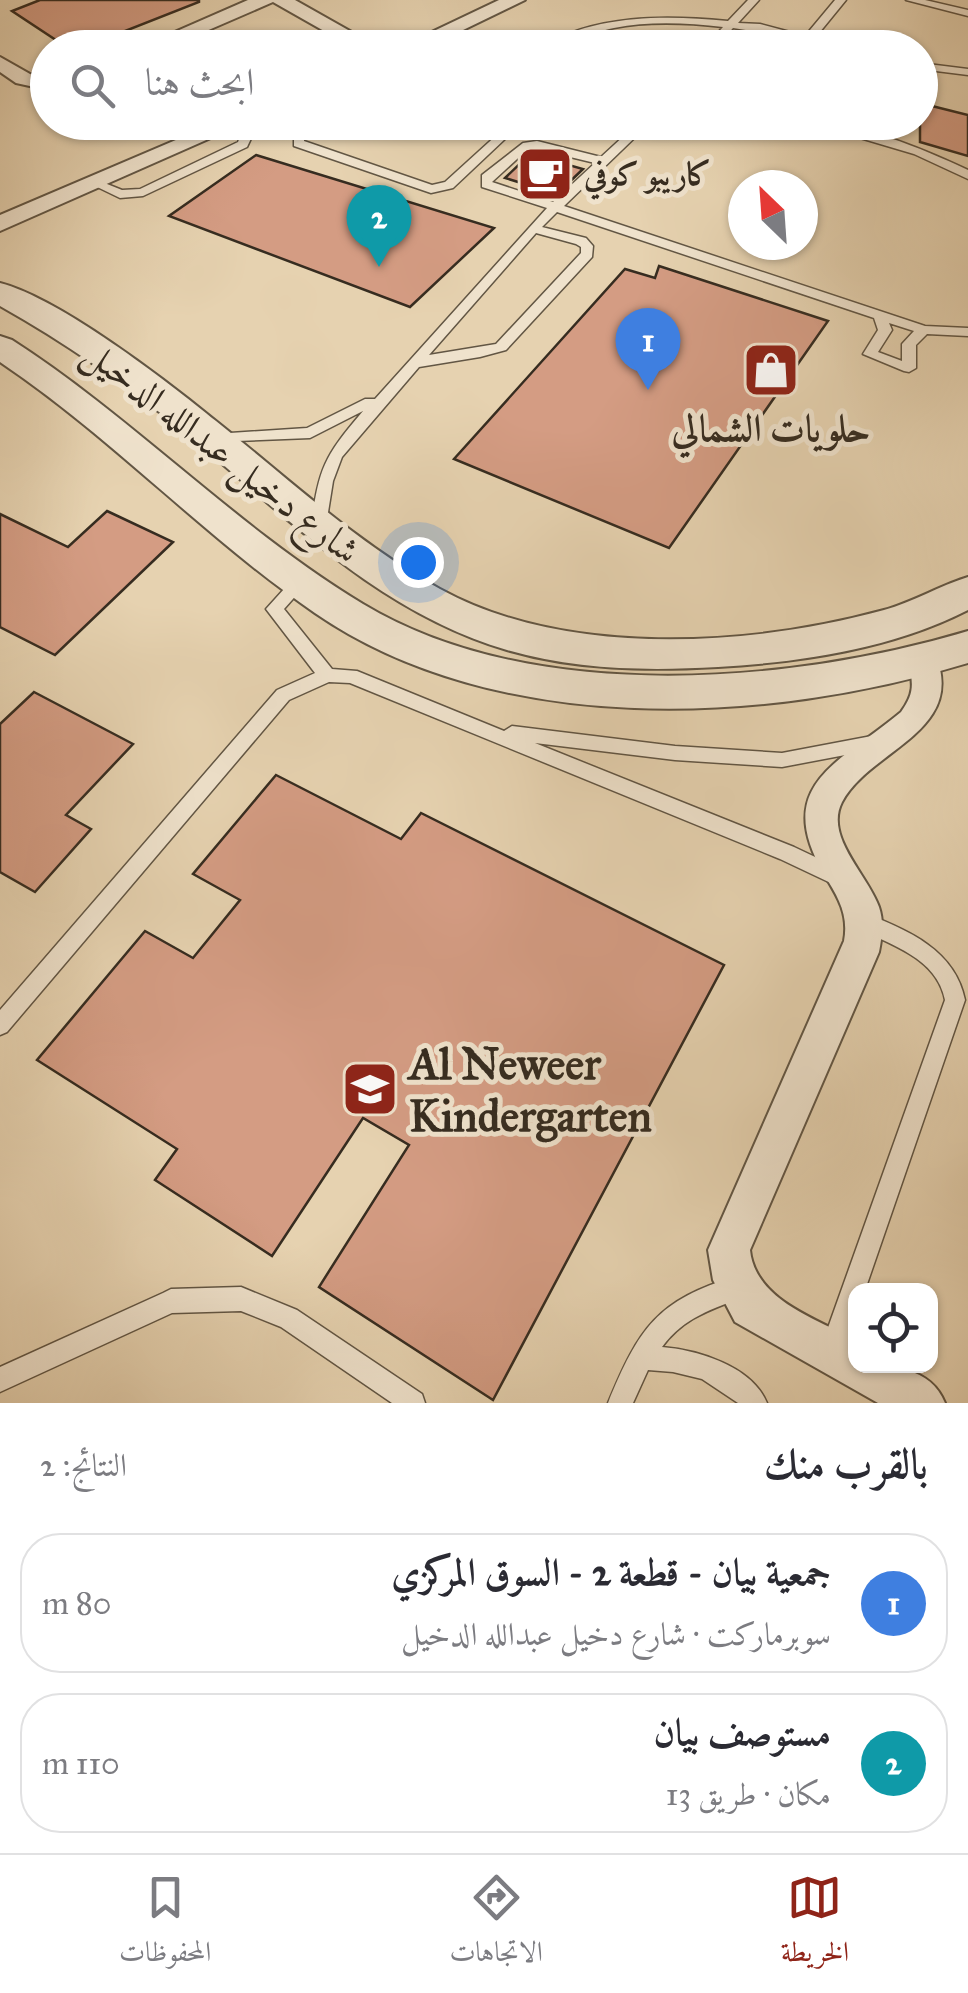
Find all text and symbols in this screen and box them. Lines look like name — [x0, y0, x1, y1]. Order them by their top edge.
search box — [30, 30, 938, 140]
icon: search — [65, 58, 120, 113]
text: ابحث هنا — [145, 59, 255, 105]
cafe icon: كاريبو كوفي — [515, 144, 575, 204]
place label: كاريبو كوفي — [583, 155, 712, 200]
north arrow — [728, 170, 818, 260]
pin: 2 — [346, 184, 412, 267]
pin: 1 — [616, 308, 680, 390]
street label: شارع دخيل عبدالله الدخيل — [70, 329, 370, 580]
shop icon: حلويات الشمالي — [741, 340, 801, 400]
place label: حلويات الشمالي — [671, 405, 870, 459]
your location — [393, 537, 444, 588]
place label: Al Neweer Kindergarten — [406, 1036, 652, 1143]
school or university icon: Al Neweer Kindergarten — [340, 1059, 400, 1119]
map controls — [848, 1283, 938, 1373]
button: locate — [848, 1283, 938, 1373]
text: بالقرب منك — [764, 1438, 928, 1490]
text: النتائج: 2 — [40, 1446, 127, 1485]
text: جمعية بيان - قطعة 2 - السوق المركزي — [391, 1549, 831, 1595]
text: 80 m — [42, 1584, 111, 1623]
text: 1 — [887, 1584, 900, 1623]
text: سوبرماركت · شارع دخيل عبدالله الدخيل — [401, 1615, 831, 1654]
text: مستوصف بيان — [653, 1709, 831, 1755]
text: 110 m — [42, 1744, 120, 1783]
text: 2 — [886, 1744, 901, 1783]
text: مكان · طريق 13 — [666, 1775, 831, 1814]
tab: المحفوظات — [119, 1870, 211, 1979]
tab: الاتجاهات — [449, 1870, 543, 1979]
tab: الخريطة — [781, 1870, 849, 1979]

